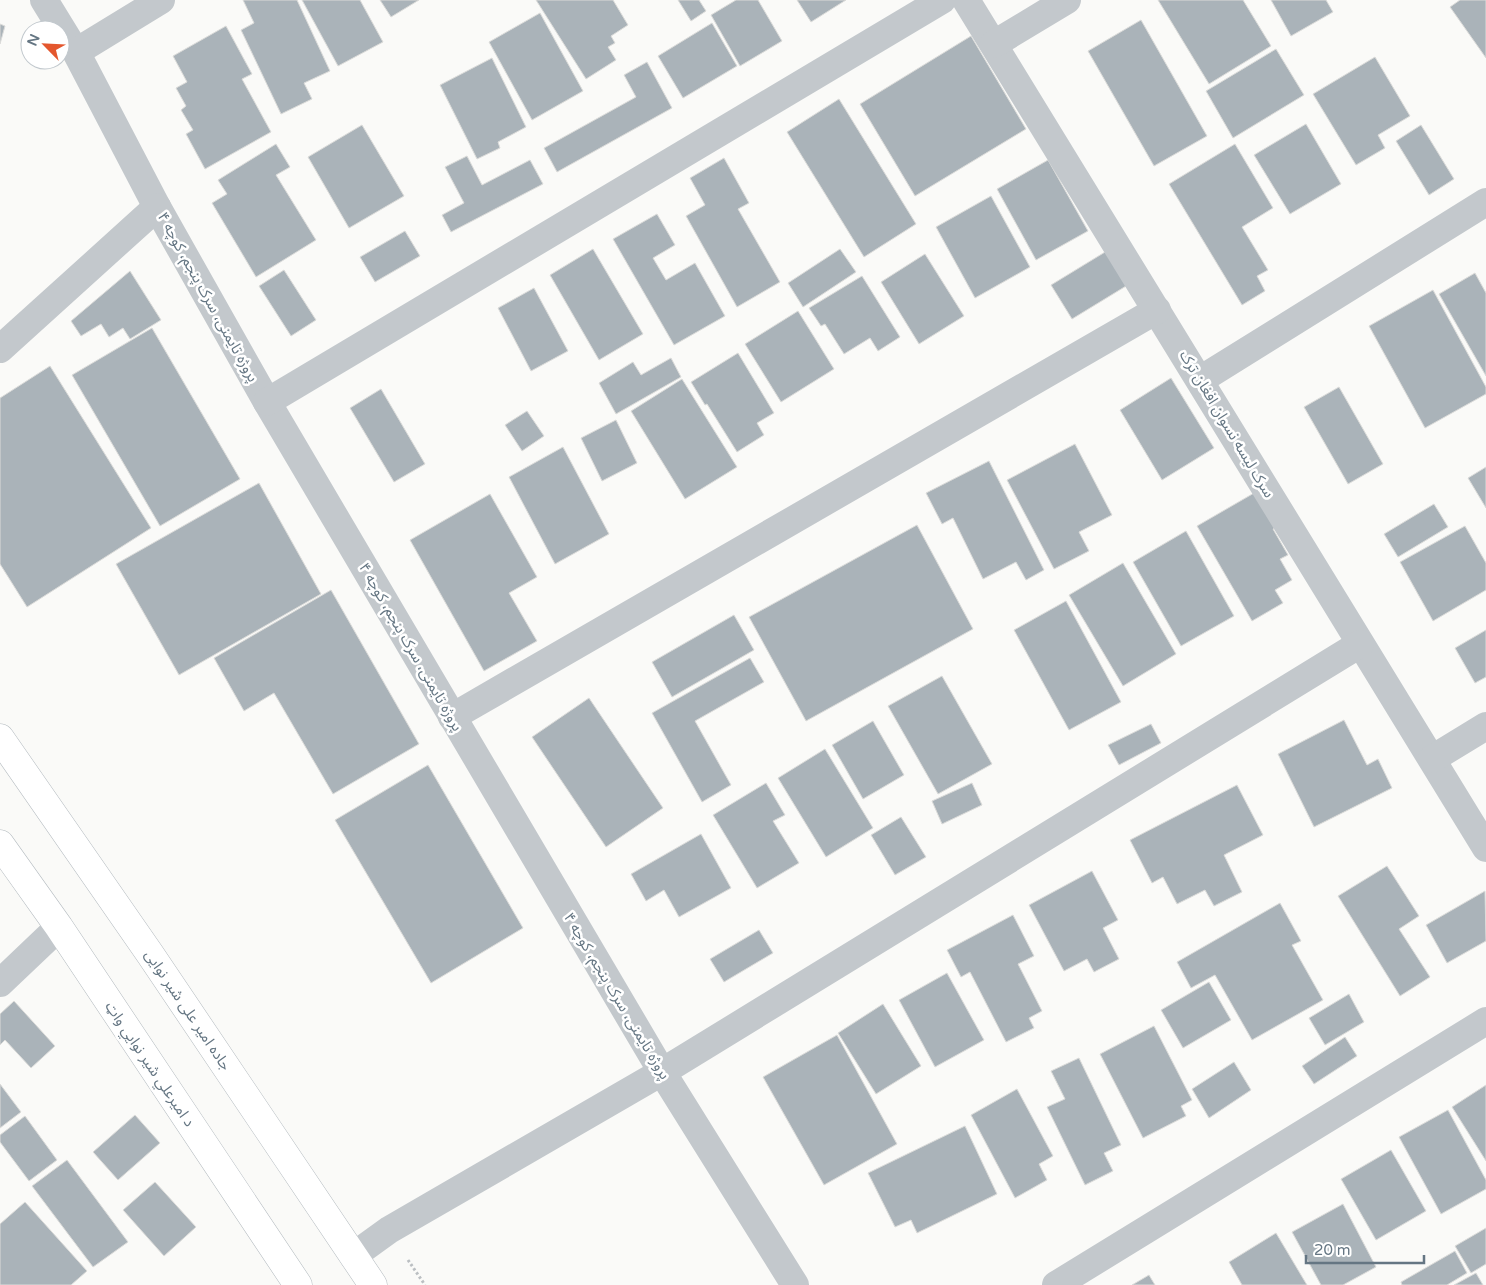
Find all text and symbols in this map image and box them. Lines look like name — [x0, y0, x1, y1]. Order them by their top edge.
north arrow — [20, 20, 70, 70]
text: N — [24, 31, 44, 49]
street label: پروژه تایمنی، سرک پنجم، کوچه ۴ — [152, 209, 262, 386]
street label: سرک لیسه نسوان افغان‌ ترک — [1176, 347, 1278, 501]
street label: پروژه تایمنی، سرک پنجم، کوچه ۴ — [354, 560, 467, 735]
street label: پروژه تایمنی، سرک پنجم، کوچه ۴ — [558, 909, 674, 1084]
street label: جاده امیر علی شیر نوایی — [141, 946, 235, 1074]
street label: د امیرعلي شیر نوايي واټ — [99, 998, 199, 1131]
scale bar — [1306, 1232, 1424, 1264]
text: 20 m — [1314, 1241, 1351, 1259]

